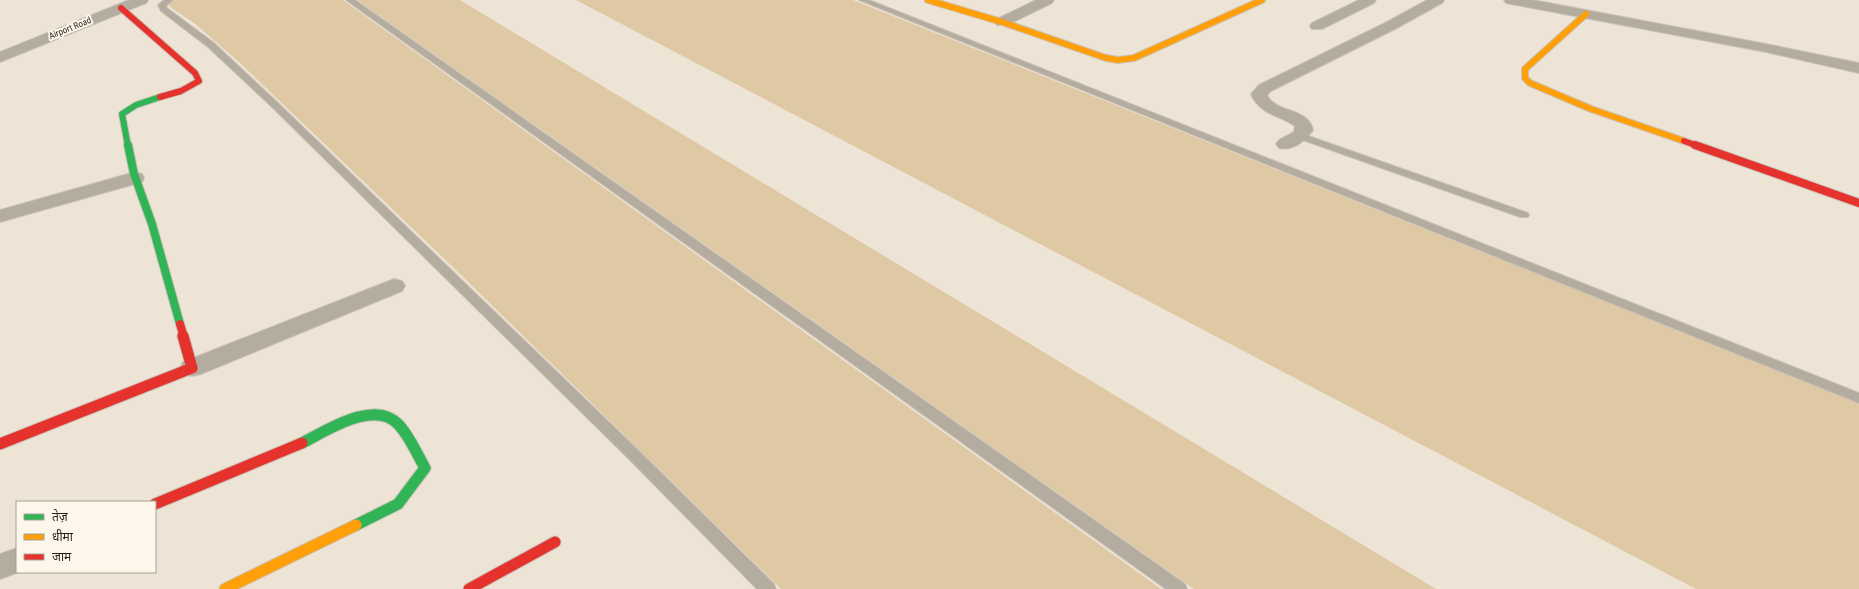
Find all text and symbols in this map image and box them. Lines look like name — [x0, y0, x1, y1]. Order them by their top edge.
street label: Airport Road — [47, 15, 93, 41]
legend — [16, 501, 156, 573]
text: तेज़ — [52, 509, 69, 524]
text: धीमा — [52, 529, 74, 544]
text: जाम — [52, 550, 72, 564]

